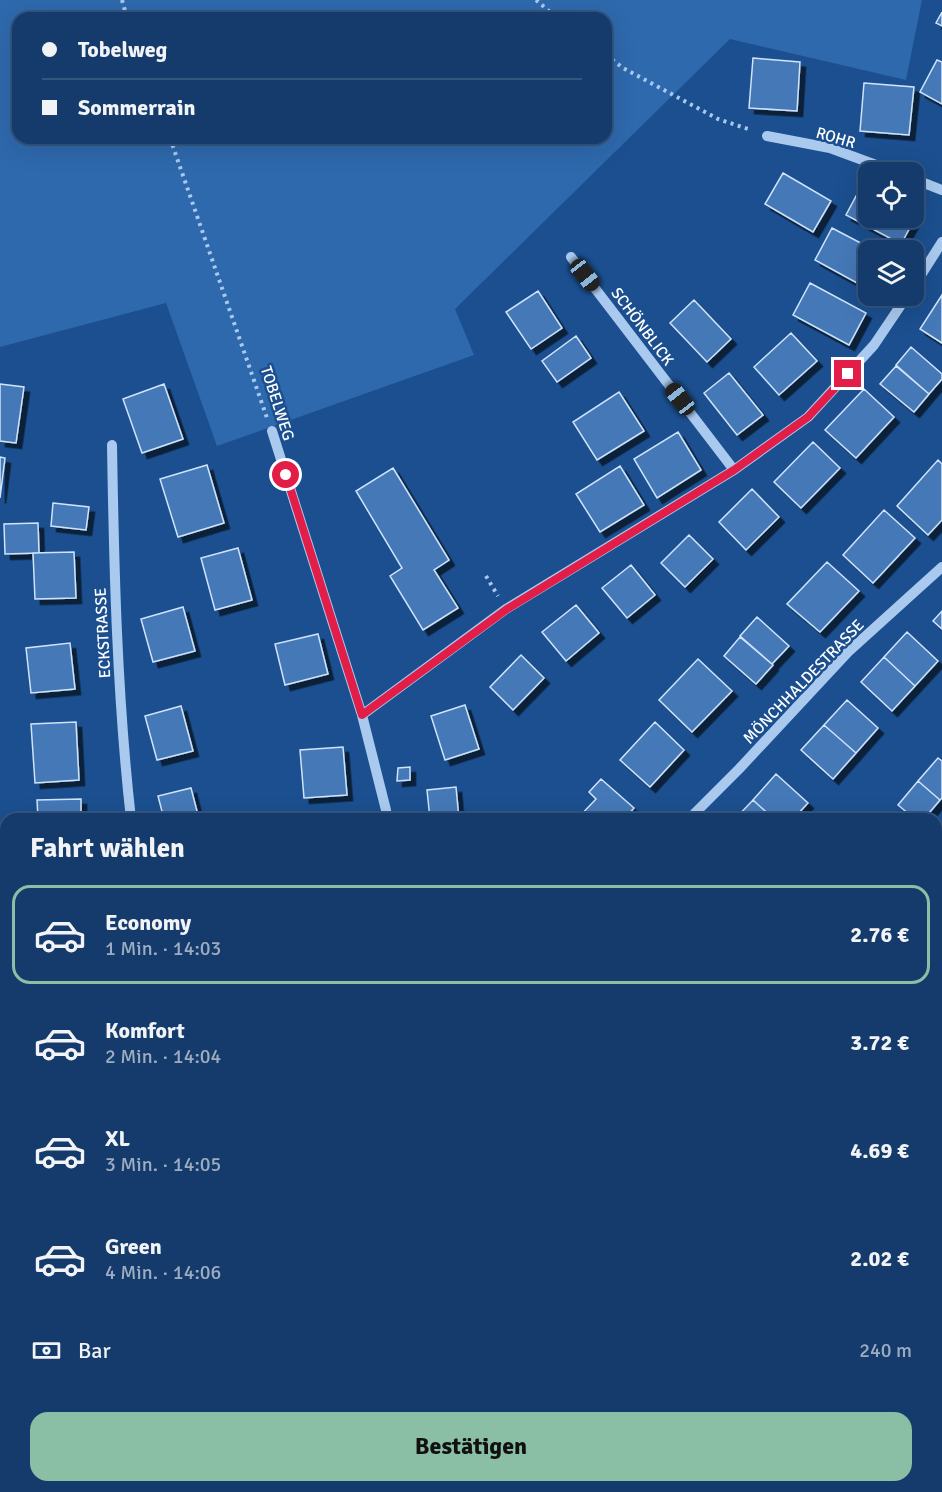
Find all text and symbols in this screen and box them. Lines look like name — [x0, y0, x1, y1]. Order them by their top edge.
text: Tobelweg — [78, 36, 167, 63]
text: Sommerrain — [78, 94, 195, 121]
street label: ROHR — [814, 123, 858, 153]
map controls — [858, 162, 924, 306]
button: locate — [858, 162, 924, 228]
button: layers — [858, 240, 924, 306]
car — [567, 255, 603, 295]
street label: SCHÖNBLICK — [606, 284, 678, 370]
route end — [834, 360, 861, 387]
street label: TOBELWEG — [256, 364, 298, 443]
car — [662, 379, 698, 419]
route start — [272, 461, 299, 488]
street label: ECKSTRASSE — [91, 587, 115, 679]
street label: MÖNCHHALDESTRASSE — [739, 615, 868, 748]
text: Fahrt wählen — [30, 832, 185, 865]
icon: car — [33, 908, 87, 962]
text: Economy — [105, 909, 191, 936]
text: 2.76 € — [850, 921, 909, 948]
text: 1 Min. · 14:03 — [105, 936, 221, 961]
icon: car — [33, 1016, 87, 1070]
text: Komfort — [105, 1017, 185, 1044]
text: 3.72 € — [850, 1029, 909, 1056]
text: 2 Min. · 14:04 — [105, 1044, 221, 1069]
icon: car — [33, 1124, 87, 1178]
text: XL — [105, 1125, 130, 1152]
text: 4.69 € — [850, 1137, 909, 1164]
text: 3 Min. · 14:05 — [105, 1152, 221, 1177]
icon: car — [33, 1232, 87, 1286]
text: Green — [105, 1233, 162, 1260]
text: 2.02 € — [850, 1245, 909, 1272]
text: 4 Min. · 14:06 — [105, 1260, 221, 1285]
icon: cash — [30, 1334, 63, 1367]
text: Bar — [78, 1337, 111, 1364]
text: 240 m — [859, 1338, 912, 1363]
button: Bestätigen — [30, 1412, 912, 1481]

